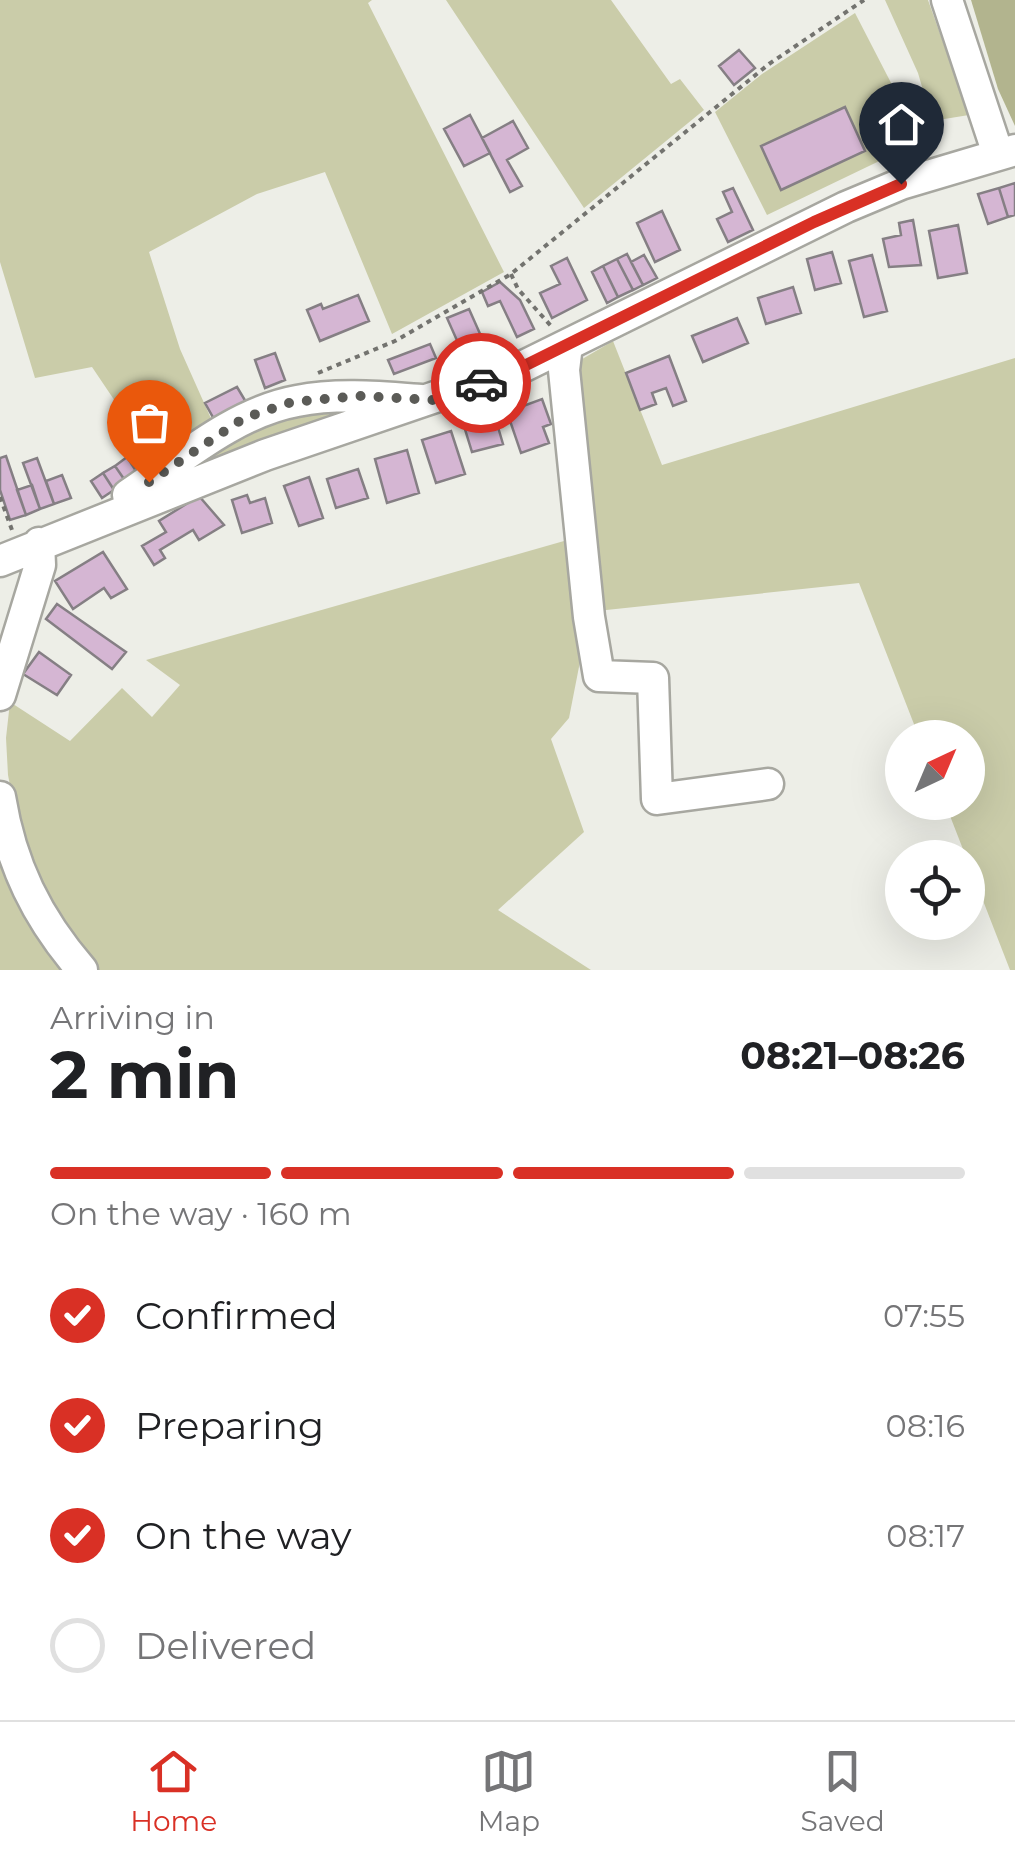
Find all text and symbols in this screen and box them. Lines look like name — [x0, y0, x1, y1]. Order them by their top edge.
pin — [859, 82, 944, 185]
icon: home — [874, 97, 929, 152]
courier — [431, 333, 531, 433]
icon: car — [454, 356, 509, 411]
pin — [107, 380, 192, 483]
icon: bag — [122, 395, 177, 450]
north arrow — [885, 720, 985, 820]
map controls — [885, 720, 985, 940]
button: locate — [885, 840, 985, 940]
text: Arriving in — [50, 998, 215, 1037]
text: 08:21–08:26 — [740, 1032, 965, 1079]
text: 2 min — [50, 1035, 239, 1114]
text: On the way · 160 m — [50, 1194, 352, 1233]
icon: check — [50, 1288, 105, 1343]
text: Confirmed — [135, 1292, 338, 1339]
text: 07:55 — [883, 1296, 965, 1335]
icon: check — [50, 1398, 105, 1453]
text: Preparing — [135, 1402, 324, 1449]
text: 08:16 — [886, 1406, 965, 1445]
icon: check — [50, 1508, 105, 1563]
text: On the way — [135, 1512, 352, 1559]
text: 08:17 — [886, 1516, 965, 1555]
text: Delivered — [135, 1622, 316, 1669]
tab: Home — [130, 1744, 217, 1838]
tab: Map — [478, 1744, 540, 1838]
tab: Saved — [801, 1744, 885, 1838]

